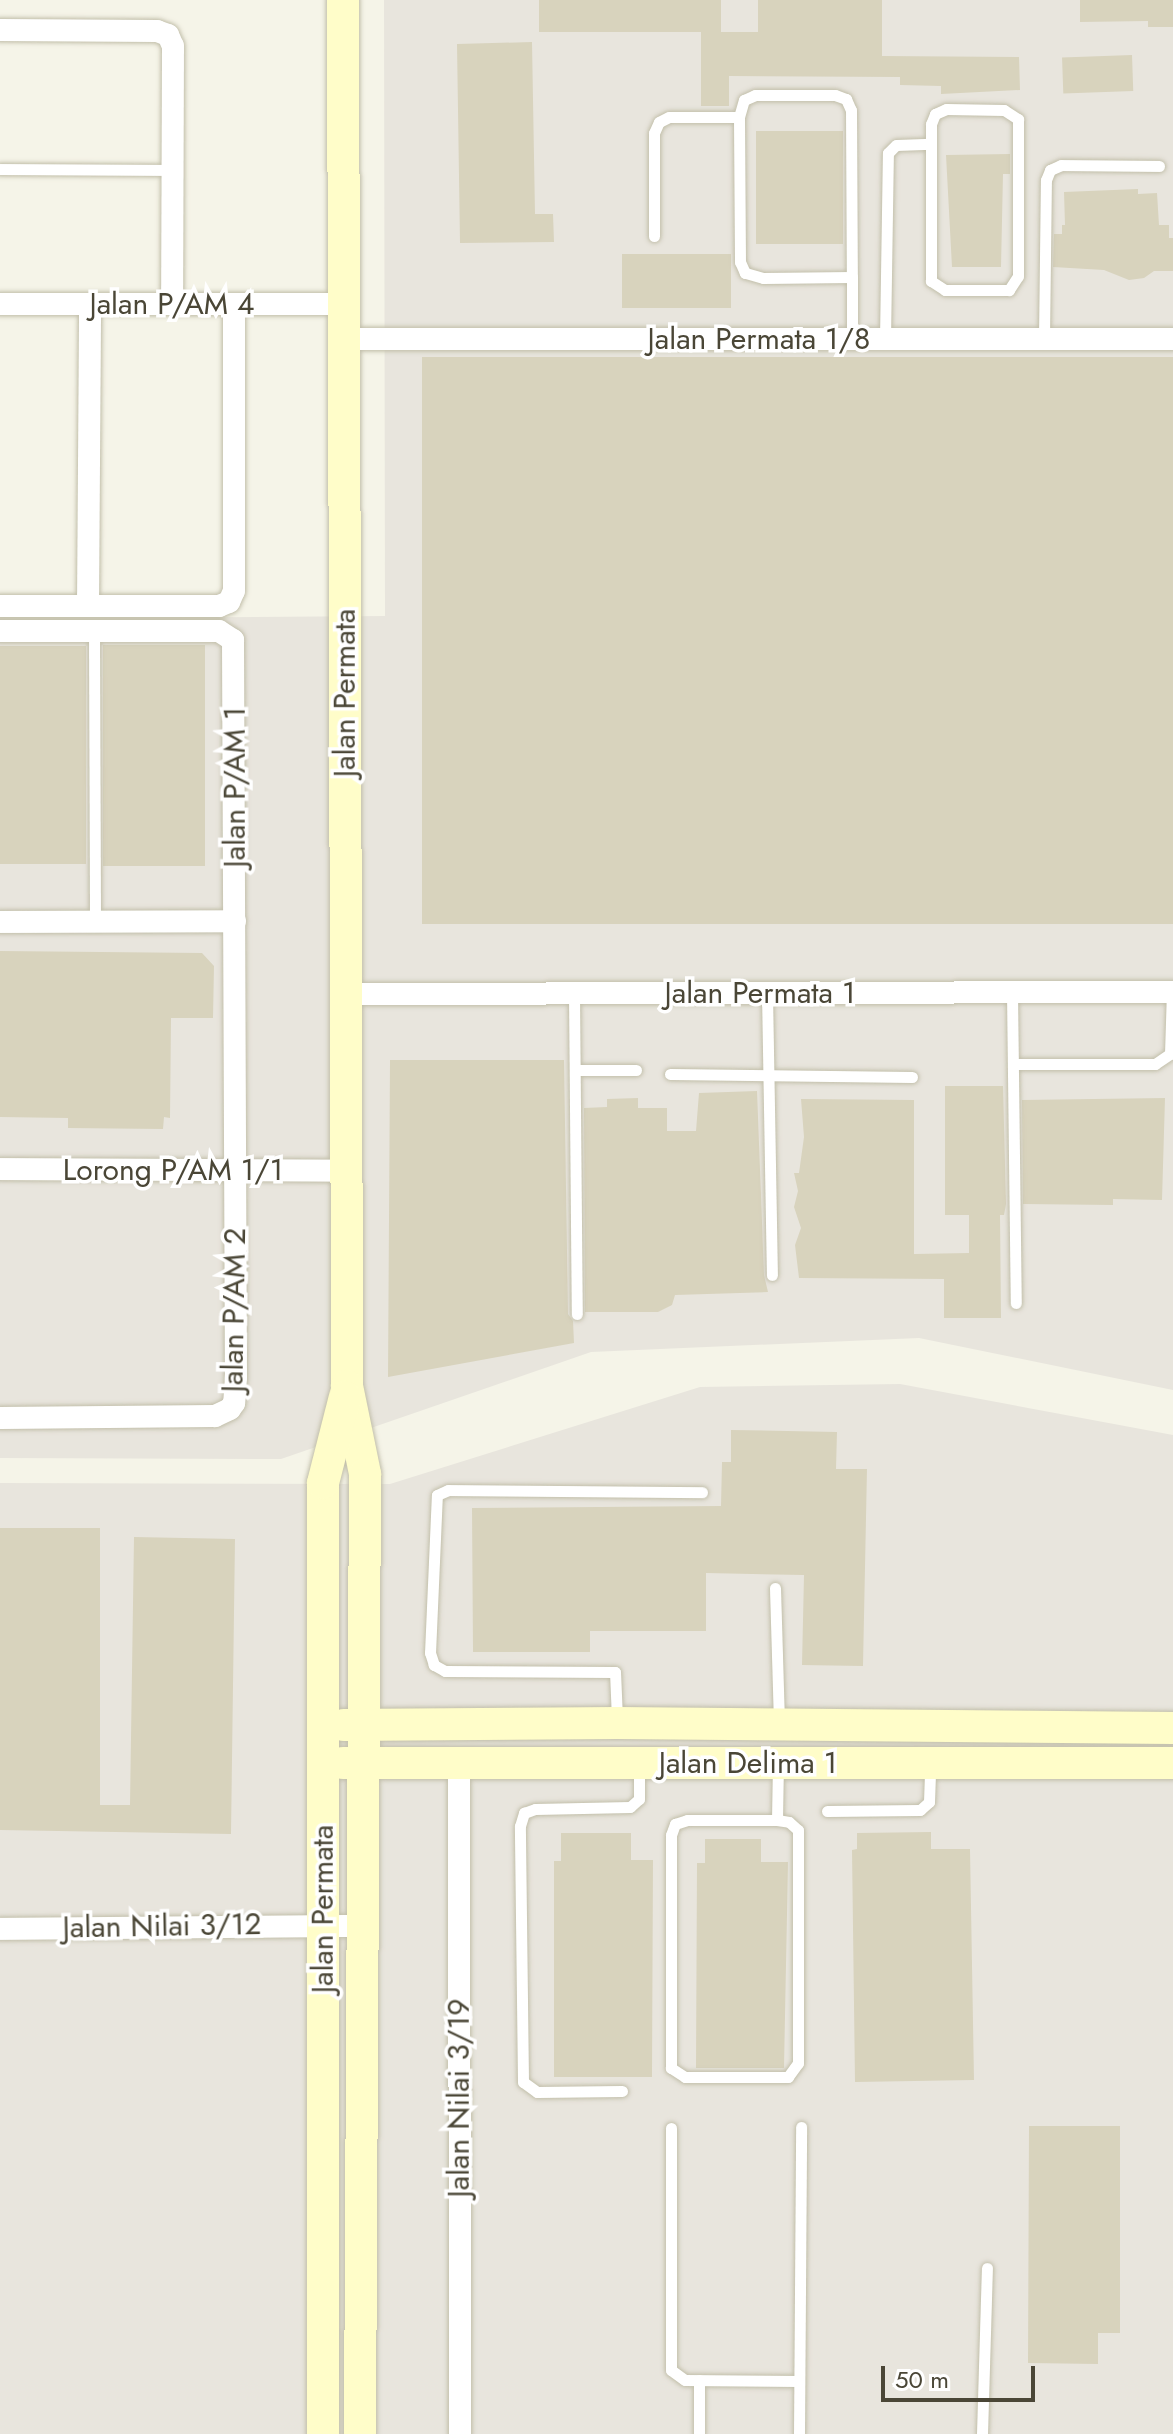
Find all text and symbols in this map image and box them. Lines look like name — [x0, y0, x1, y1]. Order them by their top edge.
street label: Jalan P/AM 4 — [89, 286, 255, 322]
street label: Jalan Permata 1/8 — [648, 321, 870, 357]
street label: Jalan Permata — [327, 609, 363, 777]
street label: Jalan P/AM 1 — [217, 706, 253, 868]
street label: Jalan Permata 1 — [665, 975, 855, 1011]
street label: Lorong P/AM 1/1 — [63, 1152, 283, 1188]
street label: Jalan P/AM 2 — [215, 1227, 253, 1393]
street label: Jalan Delima 1 — [659, 1745, 837, 1781]
street label: Jalan Permata — [305, 1825, 341, 1993]
street label: Jalan Nilai 3/12 — [62, 1906, 262, 1946]
street label: Jalan Nilai 3/19 — [441, 1998, 477, 2198]
scale bar — [885, 2350, 1039, 2400]
text: 50 m — [895, 2362, 949, 2397]

